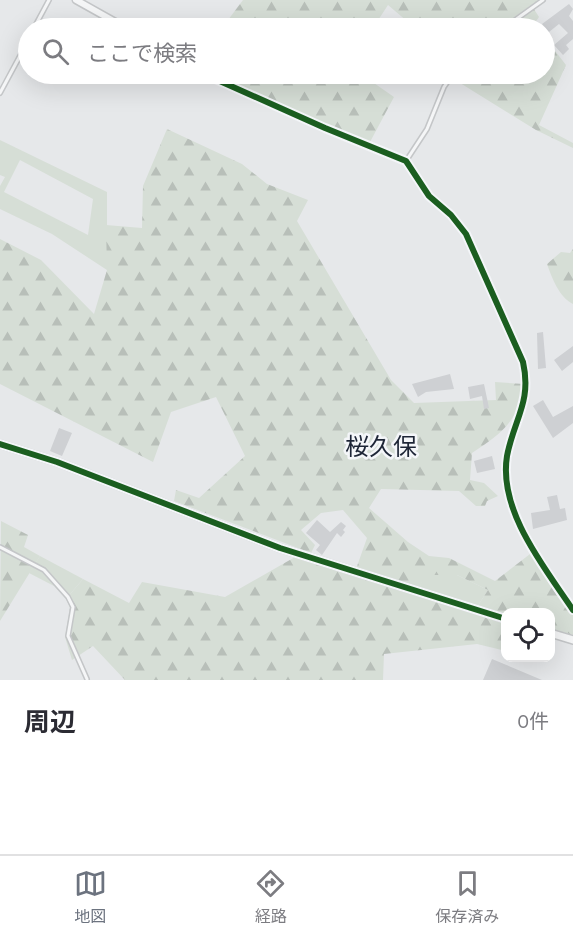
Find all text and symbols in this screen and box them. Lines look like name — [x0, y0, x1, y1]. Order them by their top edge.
search box — [18, 18, 555, 84]
icon: search — [39, 35, 72, 68]
text: ここで検索 — [87, 41, 197, 67]
district label: 桜久保 — [345, 433, 417, 461]
map controls — [501, 608, 555, 662]
button: locate — [501, 608, 555, 662]
text: 周辺 — [24, 707, 76, 738]
text: 0件 — [517, 710, 549, 733]
tab: 地図 — [74, 867, 107, 927]
tab: 経路 — [254, 867, 287, 927]
tab: 保存済み — [435, 867, 499, 927]

